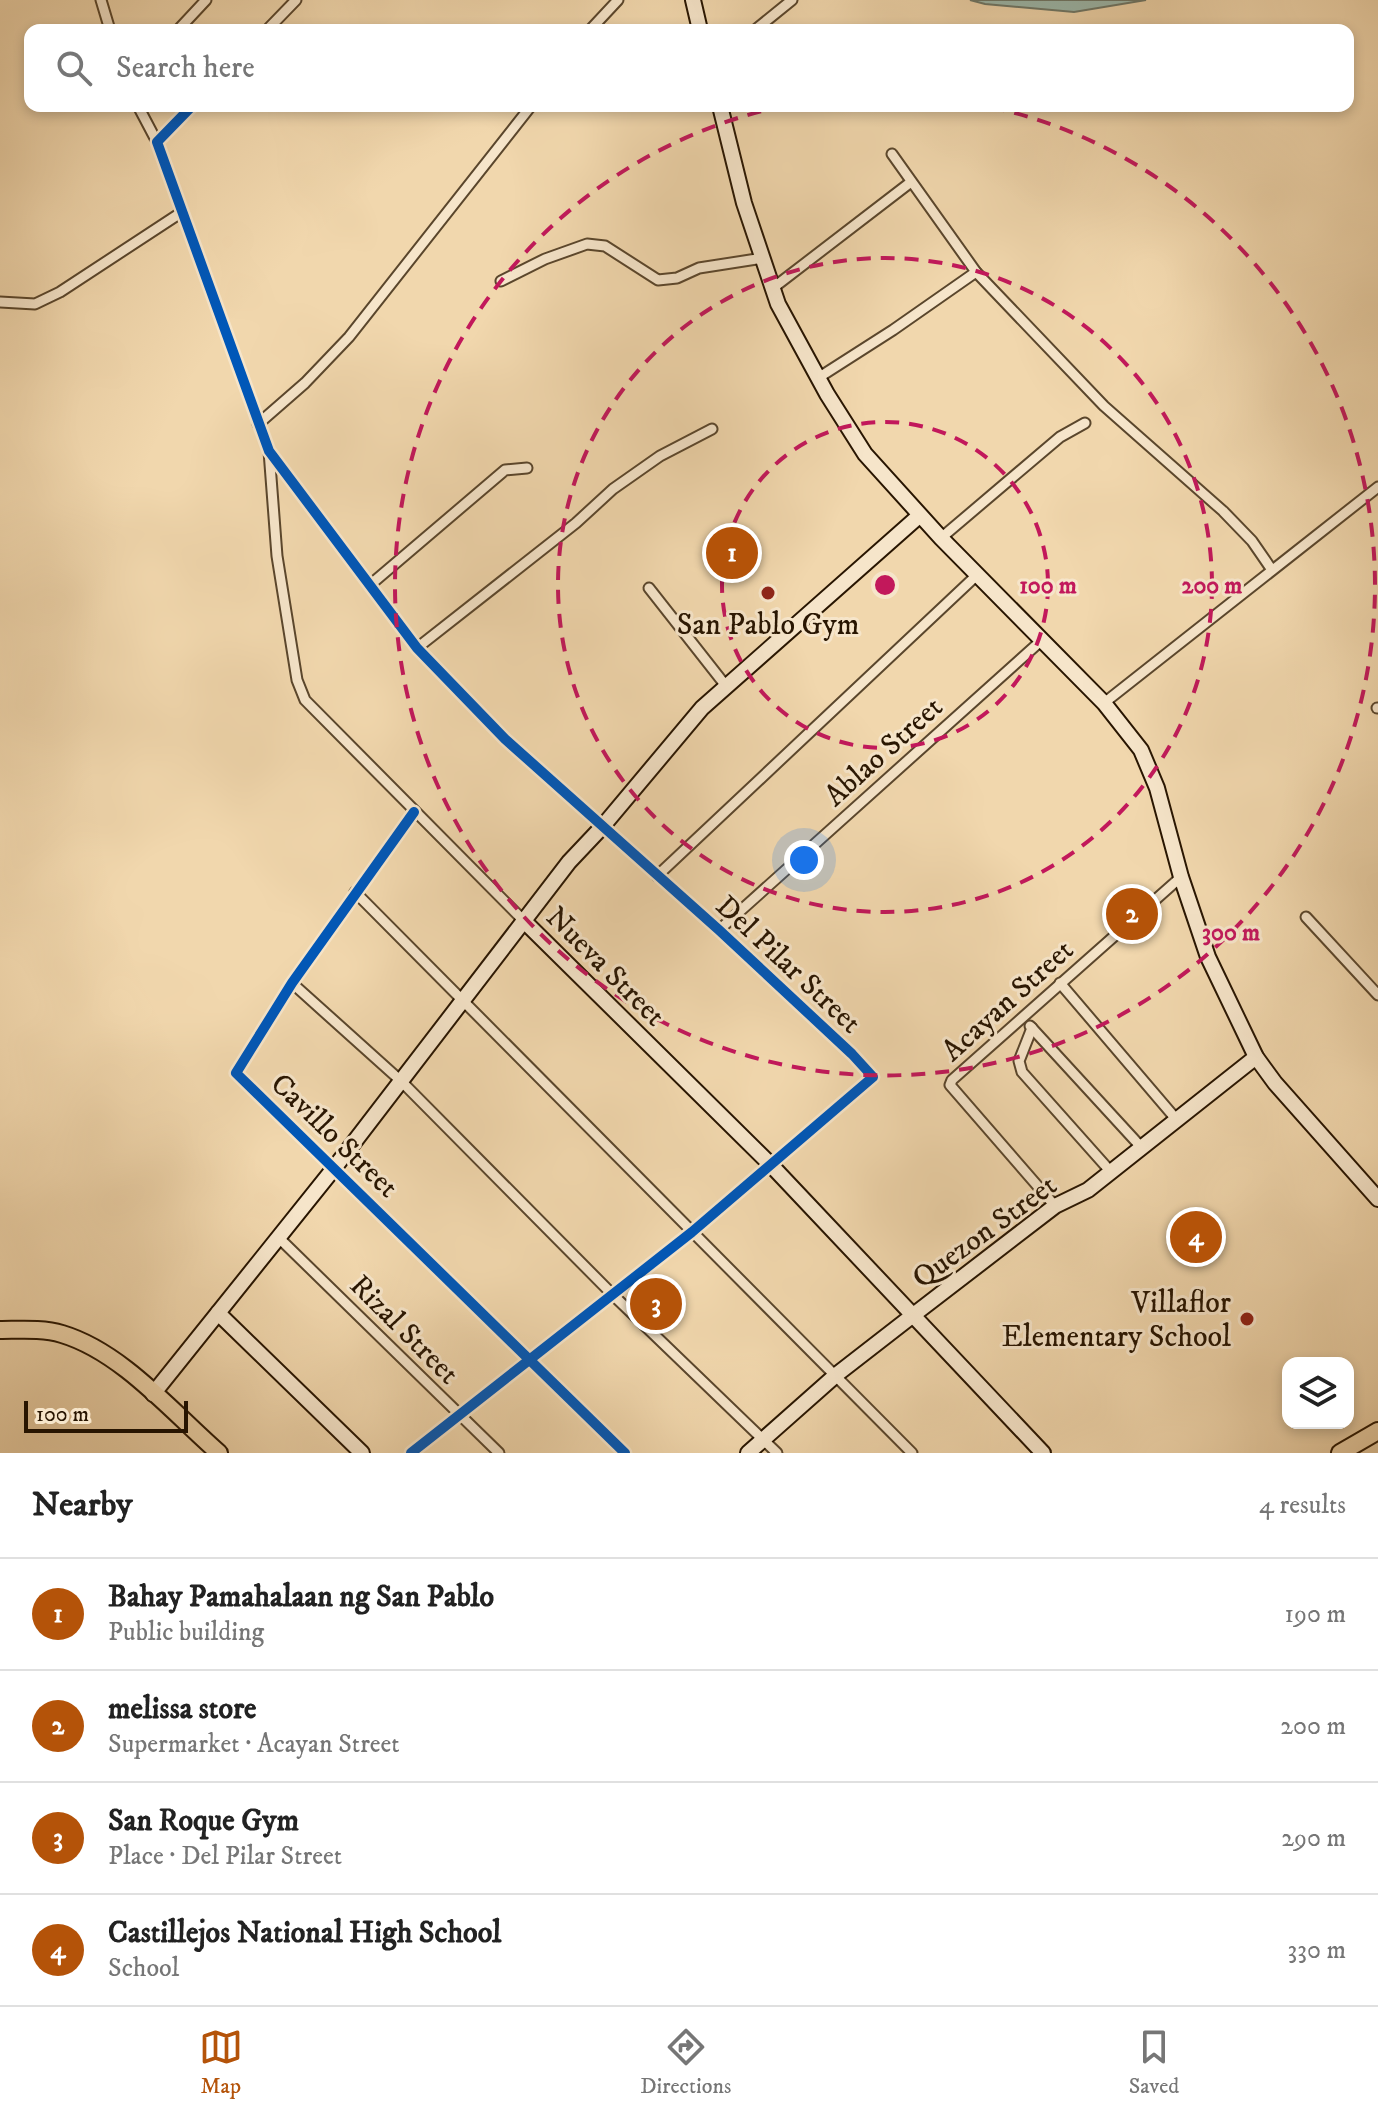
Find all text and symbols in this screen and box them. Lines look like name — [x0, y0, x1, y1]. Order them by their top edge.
search box — [24, 24, 1354, 112]
icon: search — [52, 46, 96, 90]
text: Search here — [116, 50, 255, 87]
pin: 1 — [706, 523, 758, 583]
centre of rings — [871, 571, 899, 599]
text: 100 m — [1019, 571, 1077, 601]
text: 200 m — [1182, 571, 1242, 601]
marker: San Pablo Gym — [759, 584, 777, 602]
place label: San Pablo Gym — [677, 607, 859, 644]
street label: Ablao Street — [817, 689, 951, 815]
your location — [784, 840, 824, 880]
pin: 2 — [1106, 884, 1158, 944]
street label: Del Pilar Street — [707, 888, 868, 1042]
street label: Nueva Street — [537, 899, 673, 1035]
text: 300 m — [1202, 918, 1260, 948]
street label: Acayan Street — [934, 932, 1082, 1070]
street label: Cavillo Street — [262, 1066, 406, 1206]
street label: Quezon Street — [905, 1167, 1064, 1297]
pin: 4 — [1170, 1207, 1222, 1267]
street label: Rizal Street — [341, 1268, 466, 1393]
pin: 3 — [630, 1274, 682, 1334]
place label: Villaflor Elementary School — [1002, 1285, 1231, 1356]
marker: Villaflor Elementary School — [1238, 1310, 1256, 1328]
map controls — [1282, 1357, 1354, 1429]
button: layers — [1282, 1357, 1354, 1429]
scale bar — [24, 1397, 188, 1433]
text: 100 m — [36, 1401, 89, 1428]
text: Nearby — [32, 1484, 133, 1526]
text: 4 results — [1259, 1489, 1346, 1522]
text: Bahay Pamahalaan ng San Pablo — [108, 1579, 494, 1616]
text: 1 — [53, 1598, 63, 1631]
text: 190 m — [1284, 1598, 1346, 1631]
text: Public building — [108, 1616, 264, 1649]
text: melissa store — [108, 1691, 257, 1728]
text: 2 — [52, 1710, 64, 1743]
text: 200 m — [1280, 1710, 1346, 1743]
text: Supermarket · Acayan Street — [108, 1728, 400, 1761]
text: San Roque Gym — [108, 1803, 299, 1840]
text: 3 — [53, 1822, 63, 1855]
text: 290 m — [1281, 1822, 1346, 1855]
text: Place · Del Pilar Street — [108, 1840, 342, 1873]
text: Castillejos National High School — [108, 1915, 501, 1952]
text: 4 — [51, 1934, 65, 1967]
text: 330 m — [1288, 1934, 1346, 1967]
text: School — [108, 1952, 179, 1985]
tab: Map — [199, 2025, 243, 2100]
tab: Directions — [640, 2025, 731, 2100]
tab: Saved — [1129, 2025, 1179, 2100]

